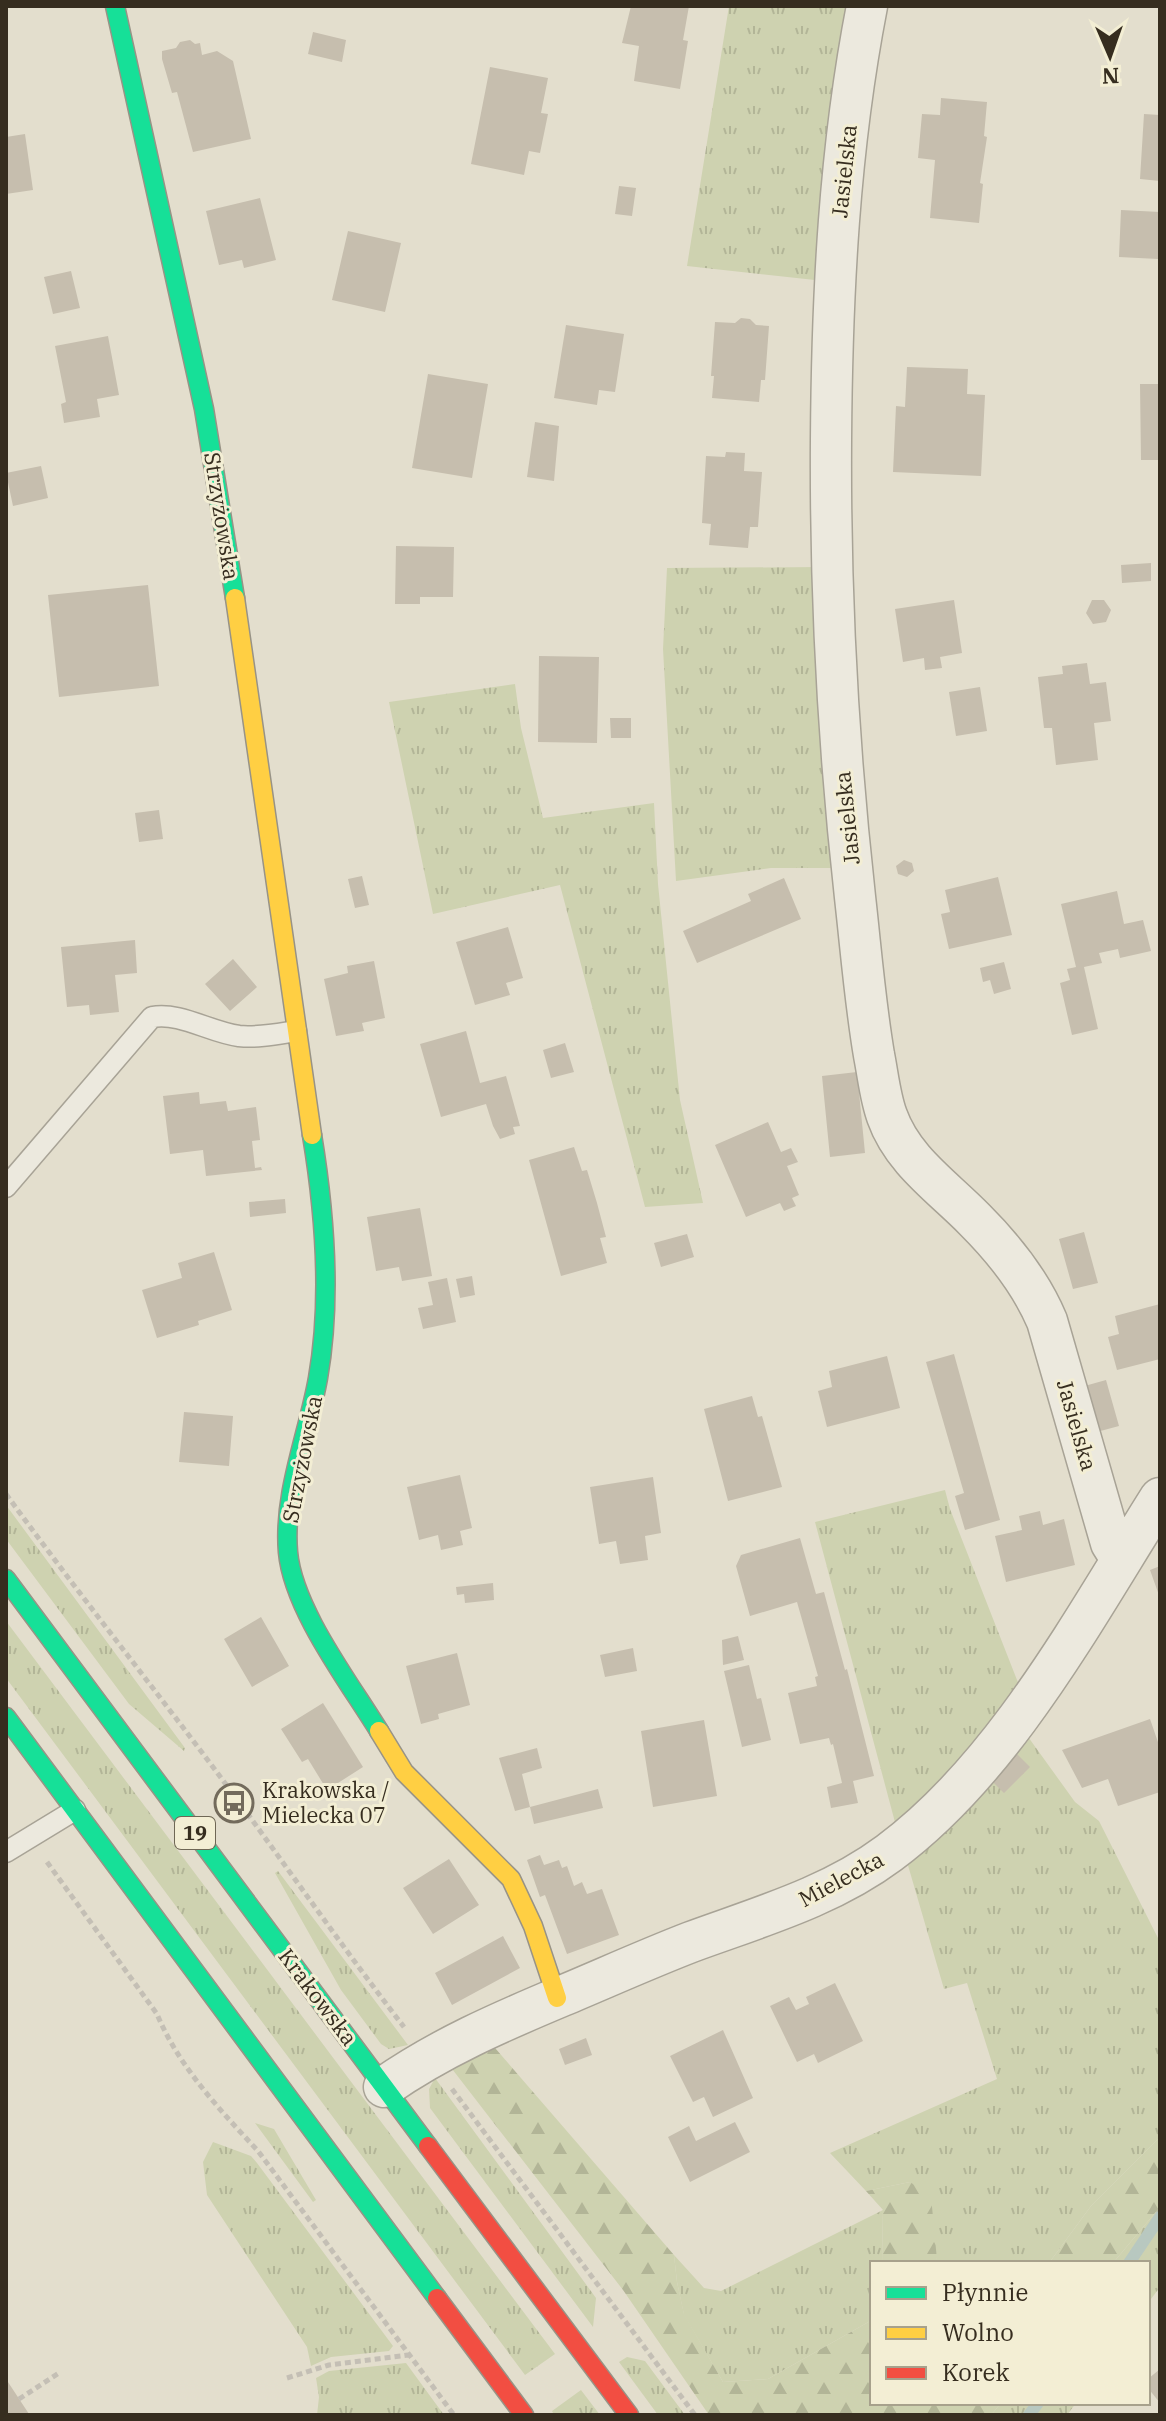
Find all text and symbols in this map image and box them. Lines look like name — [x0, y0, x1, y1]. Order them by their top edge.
north arrow — [1070, 16, 1150, 96]
text: N — [1102, 62, 1120, 91]
street label: Jasielska — [824, 123, 863, 219]
street label: Strzyżowska — [198, 450, 247, 582]
street label: Jasielska — [827, 770, 866, 866]
street label: Jasielska — [1051, 1376, 1104, 1474]
street label: Strzyżowska — [275, 1393, 328, 1525]
place label: Krakowska / Mielecka 07 — [262, 1775, 390, 1829]
bus stop icon: Krakowska / Mielecka 07 — [213, 1782, 255, 1824]
road number: 19 — [175, 1817, 215, 1849]
street label: Mielecka — [793, 1844, 888, 1913]
street label: Krakowska — [272, 1942, 364, 2051]
legend — [870, 2261, 1150, 2405]
text: Płynnie — [942, 2276, 1028, 2308]
text: Wolno — [942, 2316, 1014, 2348]
text: Korek — [942, 2356, 1009, 2388]

